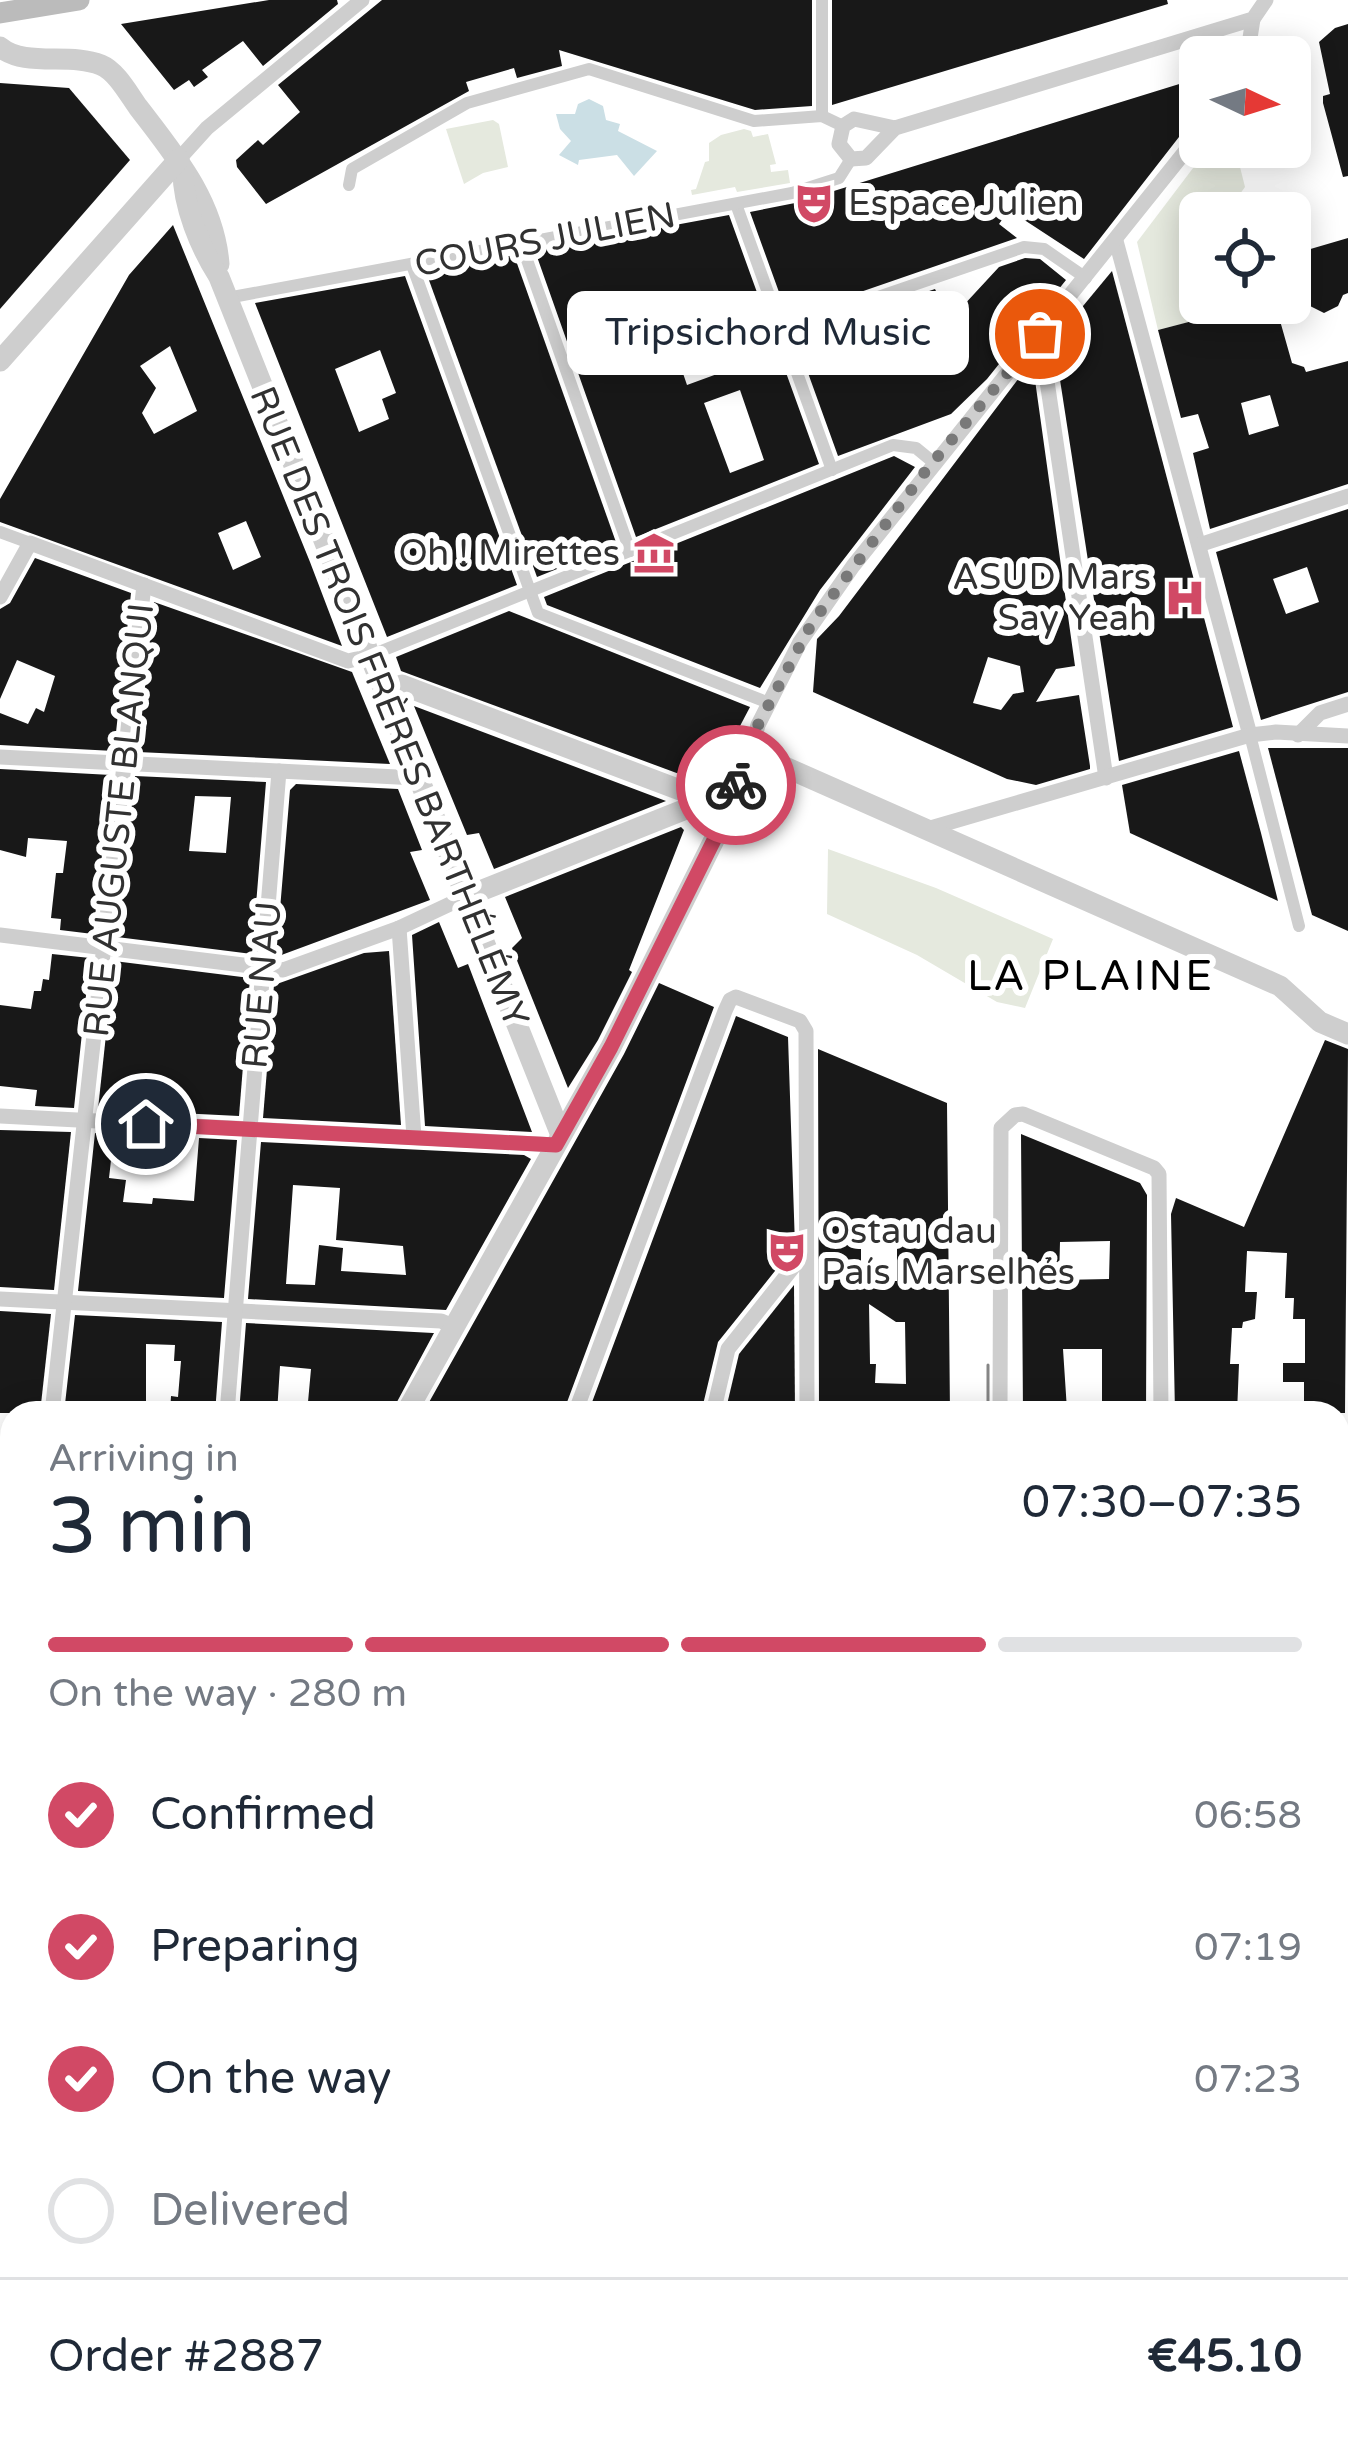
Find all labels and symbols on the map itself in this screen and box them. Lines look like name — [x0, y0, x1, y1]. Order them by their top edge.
north arrow — [1179, 36, 1311, 168]
theatre icon: Espace Julien — [791, 180, 837, 226]
place label: Espace Julien — [848, 182, 1079, 225]
street label: COURS JULIEN — [411, 194, 679, 286]
pin — [989, 283, 1091, 385]
callout: Tripsichord Music — [566, 292, 968, 376]
street label: RUE DES TROIS FRÈRES BARTHÉLÉMY — [240, 380, 538, 1034]
museum icon: Oh ! Mirettes — [631, 530, 677, 576]
place label: Oh ! Mirettes — [398, 532, 620, 575]
place label: ASUD Mars Say Yeah — [952, 556, 1151, 640]
hospital icon: ASUD Mars Say Yeah — [1162, 575, 1208, 621]
street label: RUE AUGUSTE BLANQUI — [75, 601, 163, 1039]
courier — [676, 725, 796, 845]
street label: RUE NAU — [233, 900, 291, 1070]
district label: LA PLAINE — [967, 951, 1215, 1002]
pin — [95, 1073, 197, 1175]
place label: Ostau dau País Marselhés — [821, 1210, 1075, 1294]
theatre icon: Ostau dau País Marselhés — [764, 1229, 810, 1275]

